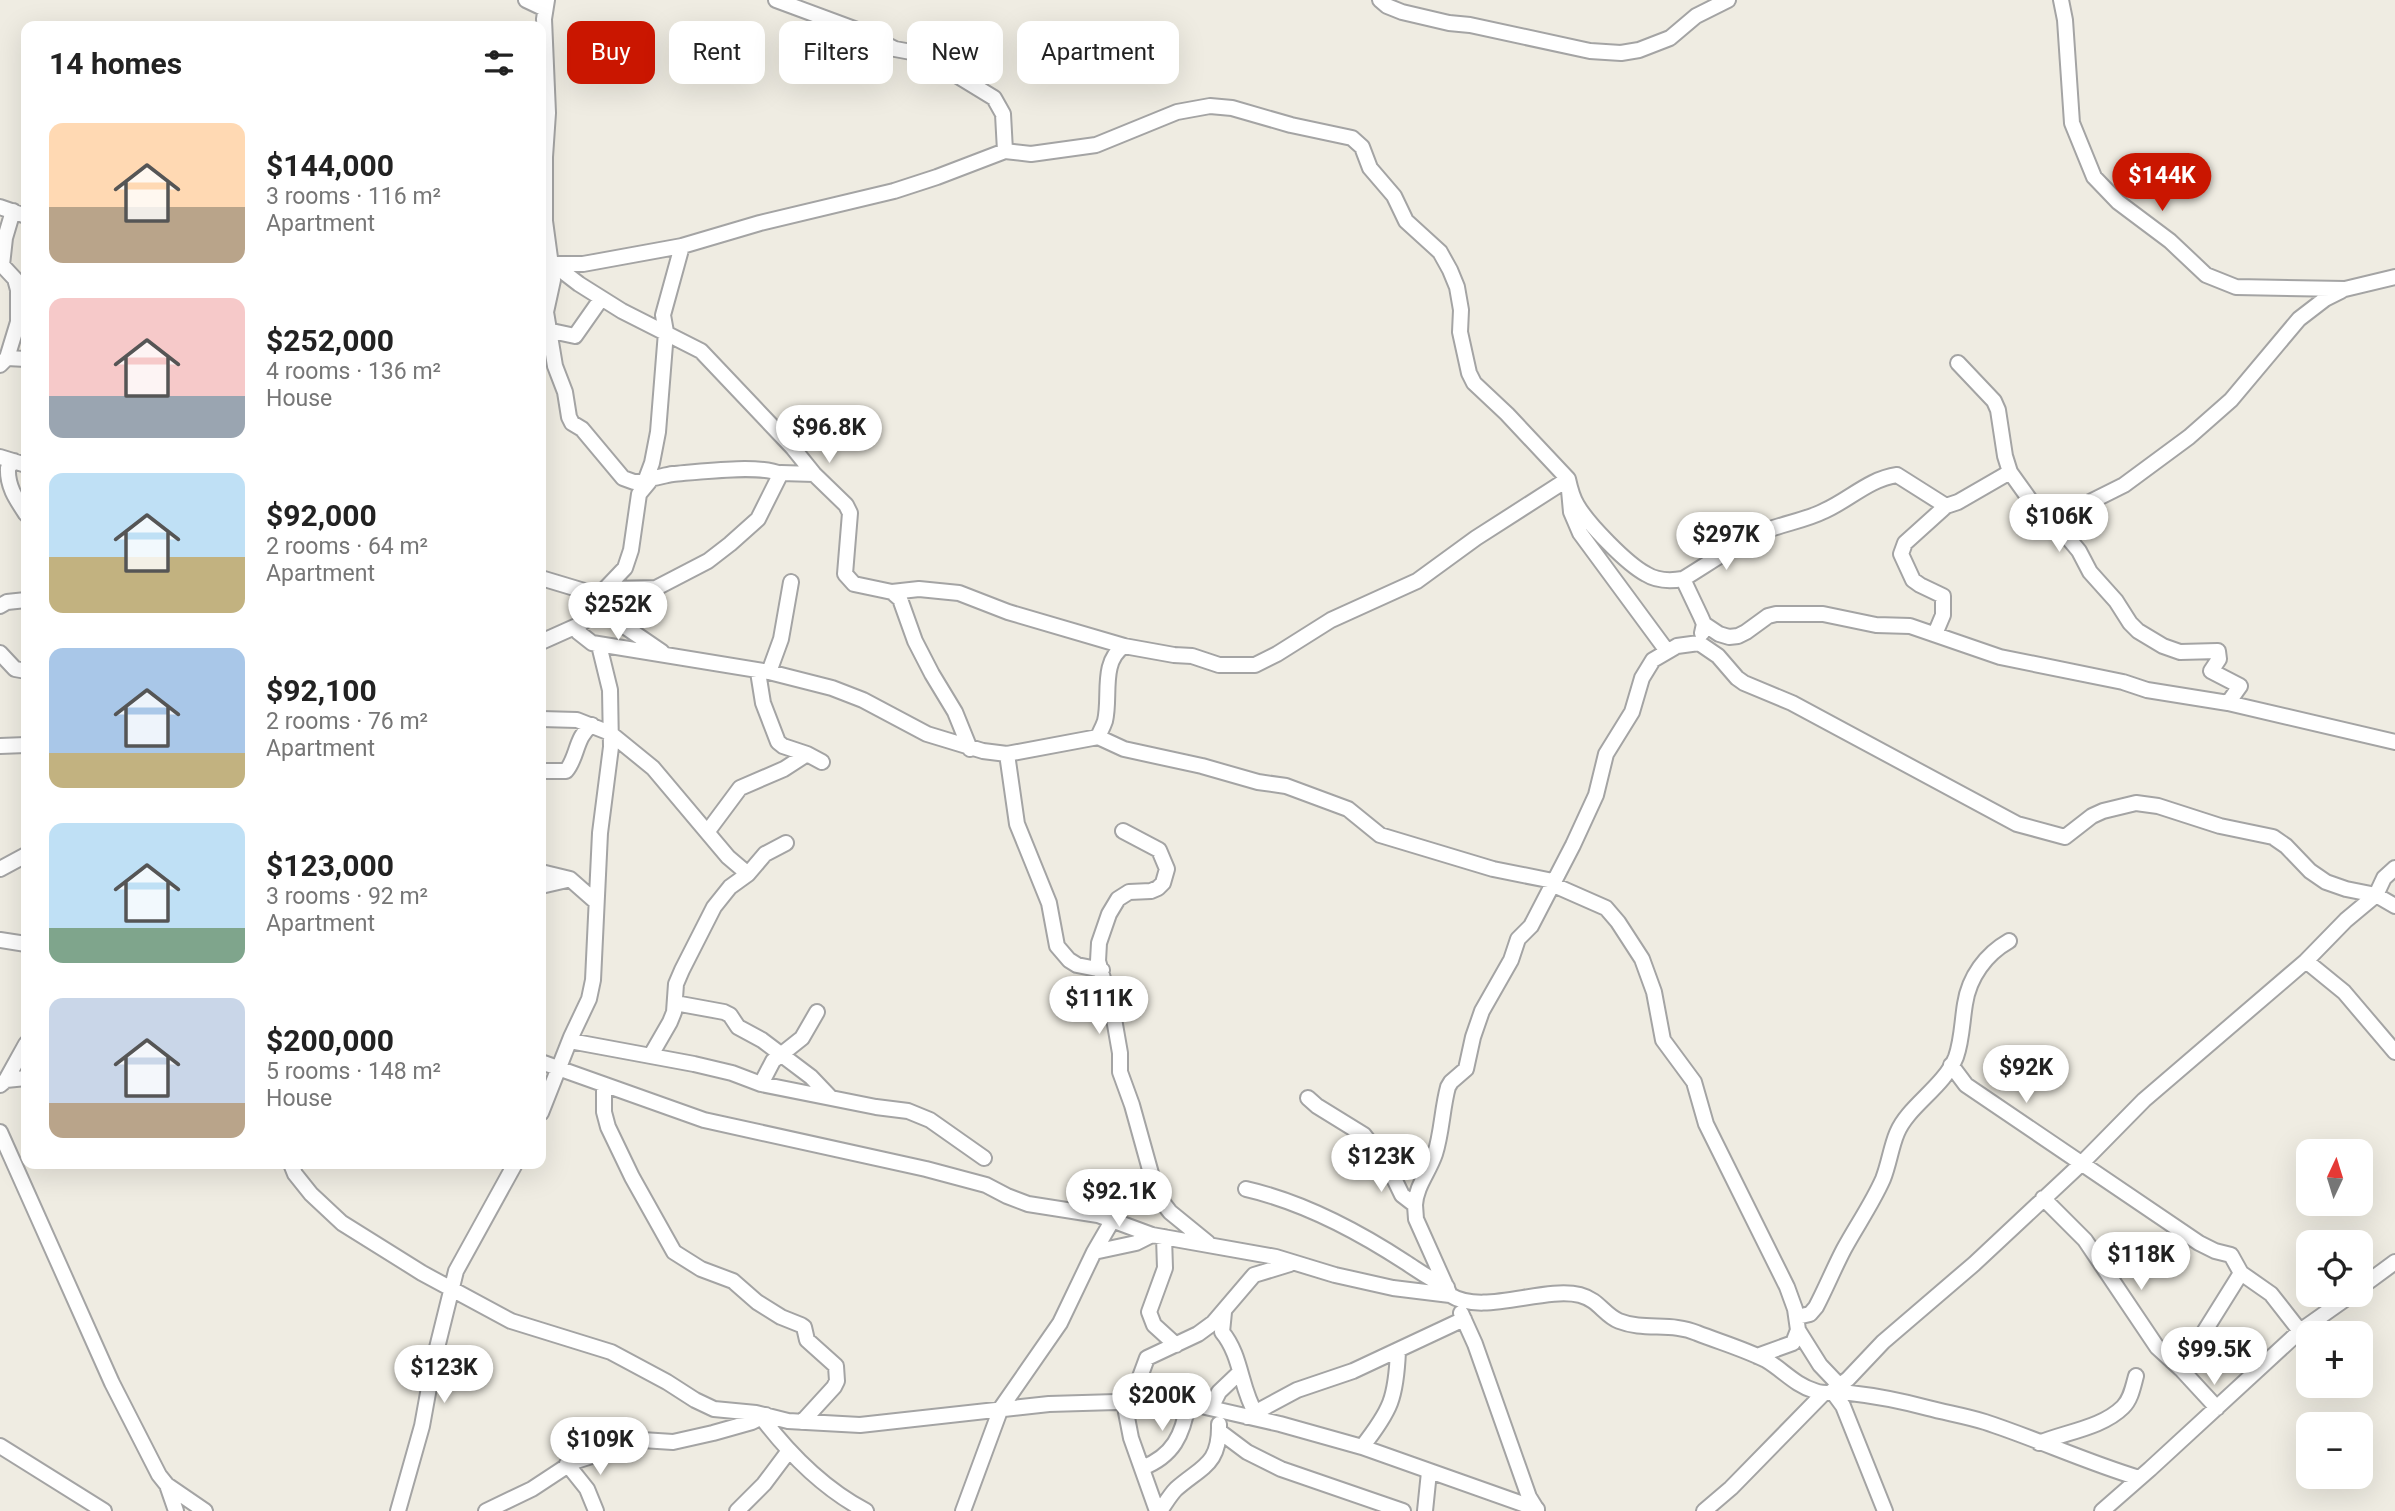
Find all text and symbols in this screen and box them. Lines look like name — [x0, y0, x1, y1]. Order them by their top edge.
chip: Buy — [567, 21, 655, 84]
chip: Rent — [669, 21, 765, 84]
chip: Filters — [779, 21, 893, 84]
chip: New — [907, 21, 1003, 84]
chip: Apartment — [1017, 21, 1179, 84]
icon: filters — [480, 44, 518, 82]
text: 14 homes — [49, 46, 182, 81]
text: $144,000 — [266, 148, 394, 183]
icon: home — [105, 151, 189, 235]
pin: $144K — [2113, 154, 2211, 213]
text: $144K — [2128, 162, 2196, 189]
text: 3 rooms · 116 m² — [266, 183, 441, 210]
text: Apartment — [266, 210, 375, 237]
text: $252,000 — [266, 323, 394, 358]
icon: home — [105, 326, 189, 410]
text: 4 rooms · 136 m² — [266, 358, 441, 385]
text: House — [266, 385, 332, 412]
pin: $96.8K — [772, 406, 886, 465]
text: $96.8K — [792, 414, 866, 441]
pin: $106K — [2010, 494, 2108, 554]
text: $92,000 — [266, 498, 377, 533]
icon: home — [105, 501, 189, 585]
text: $106K — [2025, 503, 2093, 530]
pin: $297K — [1677, 512, 1775, 572]
text: $297K — [1692, 521, 1760, 548]
text: 2 rooms · 64 m² — [266, 533, 428, 560]
text: Apartment — [266, 560, 375, 587]
pin: $252K — [569, 582, 667, 642]
text: $252K — [584, 591, 652, 618]
text: $92,100 — [266, 673, 377, 708]
icon: home — [105, 676, 189, 760]
text: 2 rooms · 76 m² — [266, 708, 428, 735]
text: Apartment — [266, 735, 375, 762]
text: $123,000 — [266, 848, 394, 883]
icon: home — [105, 851, 189, 935]
text: 3 rooms · 92 m² — [266, 883, 428, 910]
text: Apartment — [266, 910, 375, 937]
pin: $111K — [1050, 976, 1148, 1036]
text: $111K — [1065, 985, 1133, 1012]
text: $200,000 — [266, 1023, 394, 1058]
icon: home — [105, 1026, 189, 1110]
pin: $92K — [1985, 1046, 2067, 1105]
text: $92K — [1999, 1054, 2053, 1081]
text: 5 rooms · 148 m² — [266, 1058, 441, 1085]
text: House — [266, 1085, 332, 1112]
pin: $123K — [1332, 1134, 1430, 1194]
north arrow — [2296, 1139, 2373, 1216]
map controls — [2296, 1139, 2373, 1489]
text: $123K — [1347, 1143, 1415, 1170]
pin: $92.1K — [1062, 1170, 1176, 1229]
text: $92.1K — [1082, 1178, 1156, 1205]
button: locate — [2296, 1230, 2373, 1307]
pin: $118K — [2092, 1232, 2190, 1292]
text: $118K — [2107, 1241, 2175, 1268]
button: + — [2296, 1321, 2373, 1398]
pin: $99.5K — [2157, 1328, 2271, 1387]
text: $99.5K — [2177, 1336, 2251, 1363]
pin: $123K — [395, 1346, 493, 1405]
text: $123K — [410, 1354, 478, 1381]
pin: $200K — [1113, 1374, 1211, 1433]
text: $200K — [1128, 1382, 1196, 1409]
button: − — [2296, 1412, 2373, 1489]
pin: $109K — [551, 1418, 649, 1477]
text: $109K — [566, 1426, 634, 1453]

